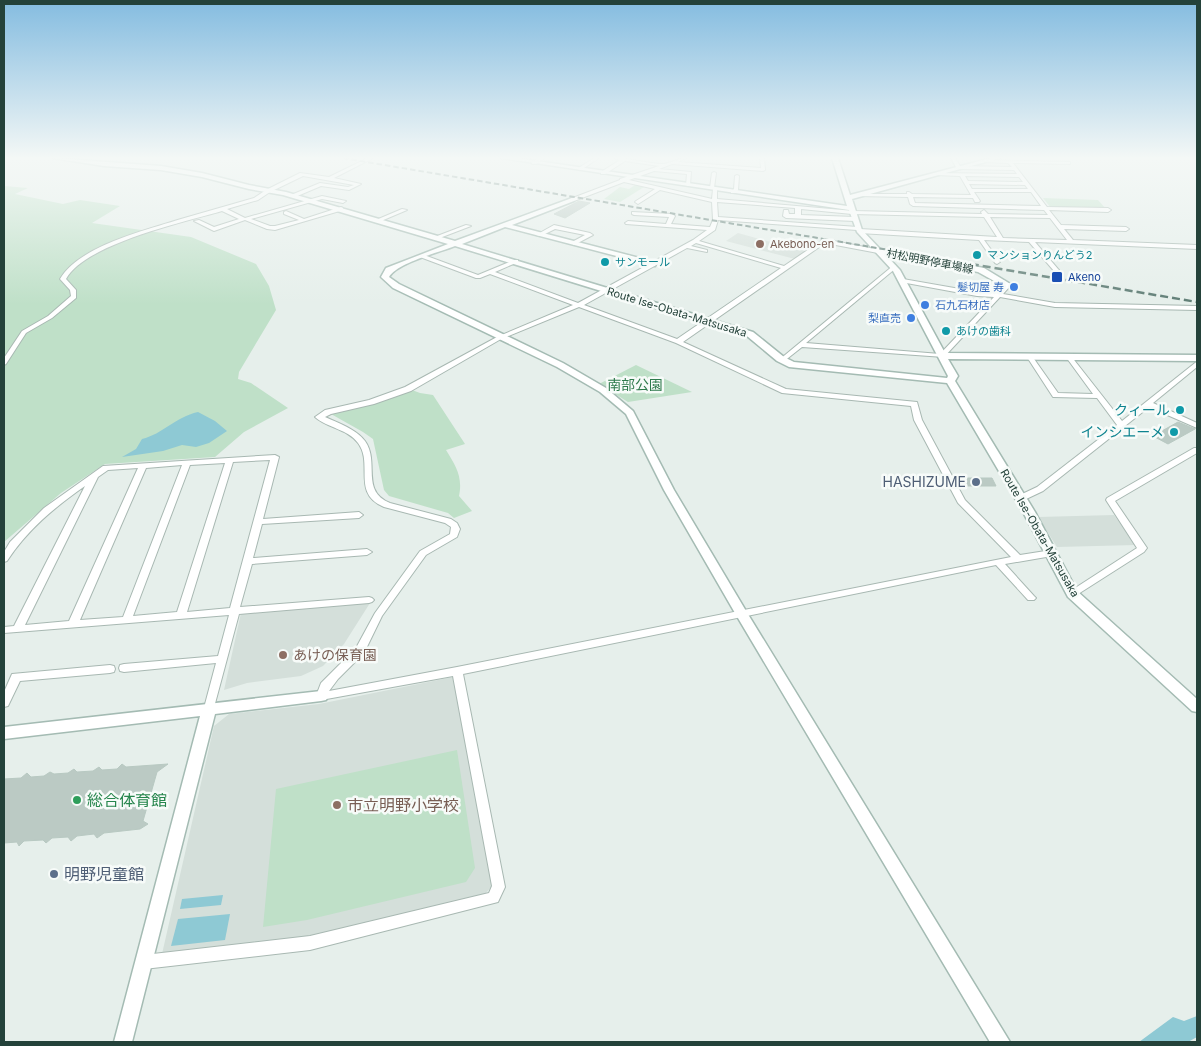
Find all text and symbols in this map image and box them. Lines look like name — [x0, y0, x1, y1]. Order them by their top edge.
place label: Akebono-en — [770, 237, 834, 251]
marker: Akebono-en — [754, 238, 766, 250]
street label: 村松明野停車場線 — [885, 246, 975, 276]
place label: マンションりんどう2 — [987, 248, 1092, 262]
marker: マンションりんどう2 — [971, 249, 983, 261]
place label: サンモール — [615, 255, 670, 269]
marker: サンモール — [599, 256, 611, 268]
marker: Akeno — [1050, 270, 1064, 284]
place label: Akeno — [1068, 270, 1101, 284]
place label: 髪切屋 寿 — [957, 280, 1004, 294]
marker: 髪切屋 寿 — [1008, 281, 1020, 293]
street label: Route Ise-Obata-Matsusaka — [605, 284, 749, 340]
place label: 石九石材店 — [935, 298, 990, 312]
marker: 石九石材店 — [919, 299, 931, 311]
place label: 梨直売 — [868, 311, 901, 325]
marker: 梨直売 — [905, 312, 917, 324]
place label: あけの歯科 — [956, 324, 1011, 338]
marker: あけの歯科 — [940, 325, 952, 337]
park label: 南部公園 — [607, 376, 663, 393]
place label: クィール — [1114, 401, 1170, 418]
marker: クィール — [1174, 404, 1186, 416]
place label: インシエーメ — [1081, 423, 1164, 440]
marker: インシエーメ — [1168, 426, 1180, 438]
street label: Route Ise-Obata-Matsusaka — [998, 466, 1082, 600]
place label: HASHIZUME — [883, 473, 966, 490]
marker: HASHIZUME — [970, 476, 982, 488]
place label: あけの保育園 — [293, 646, 377, 663]
marker: あけの保育園 — [277, 649, 289, 661]
place label: 総合体育館 — [87, 790, 167, 810]
marker: 総合体育館 — [71, 794, 83, 806]
place label: 市立明野小学校 — [347, 795, 459, 815]
marker: 市立明野小学校 — [331, 799, 343, 811]
place label: 明野児童館 — [64, 864, 144, 884]
marker: 明野児童館 — [48, 868, 60, 880]

